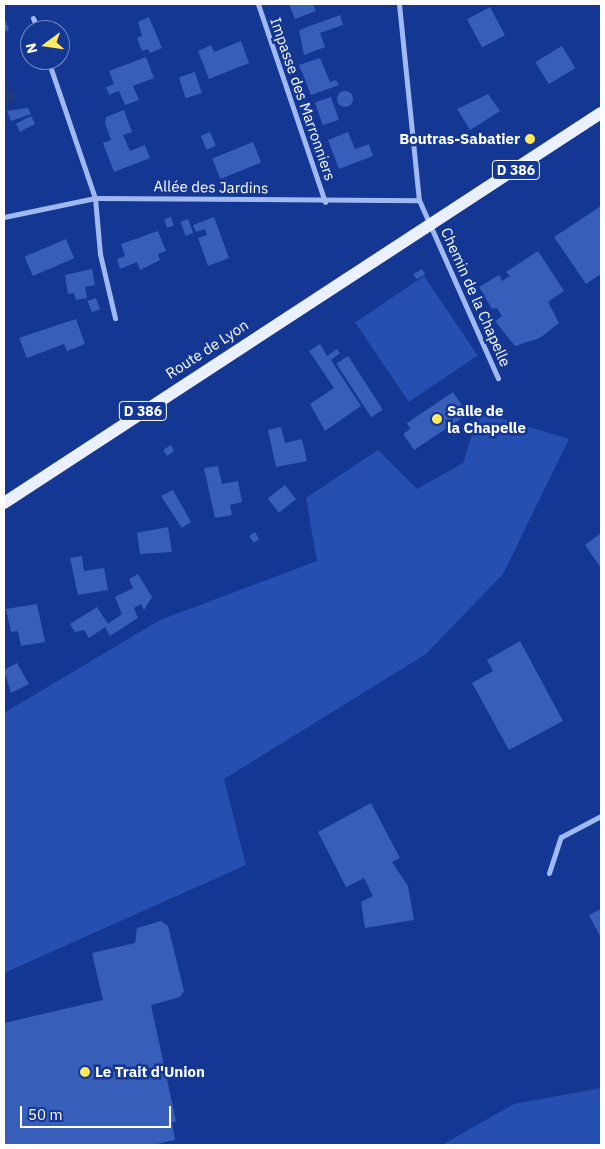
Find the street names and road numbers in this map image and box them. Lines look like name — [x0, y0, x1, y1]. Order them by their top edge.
street label: Impasse des Marronniers — [267, 15, 339, 183]
road number: D 386 — [491, 158, 541, 182]
street label: Allée des Jardins — [153, 177, 269, 197]
street label: Chemin de la Chapelle — [437, 225, 515, 369]
street label: Route de Lyon — [162, 316, 252, 382]
road number: D 386 — [118, 400, 168, 422]

